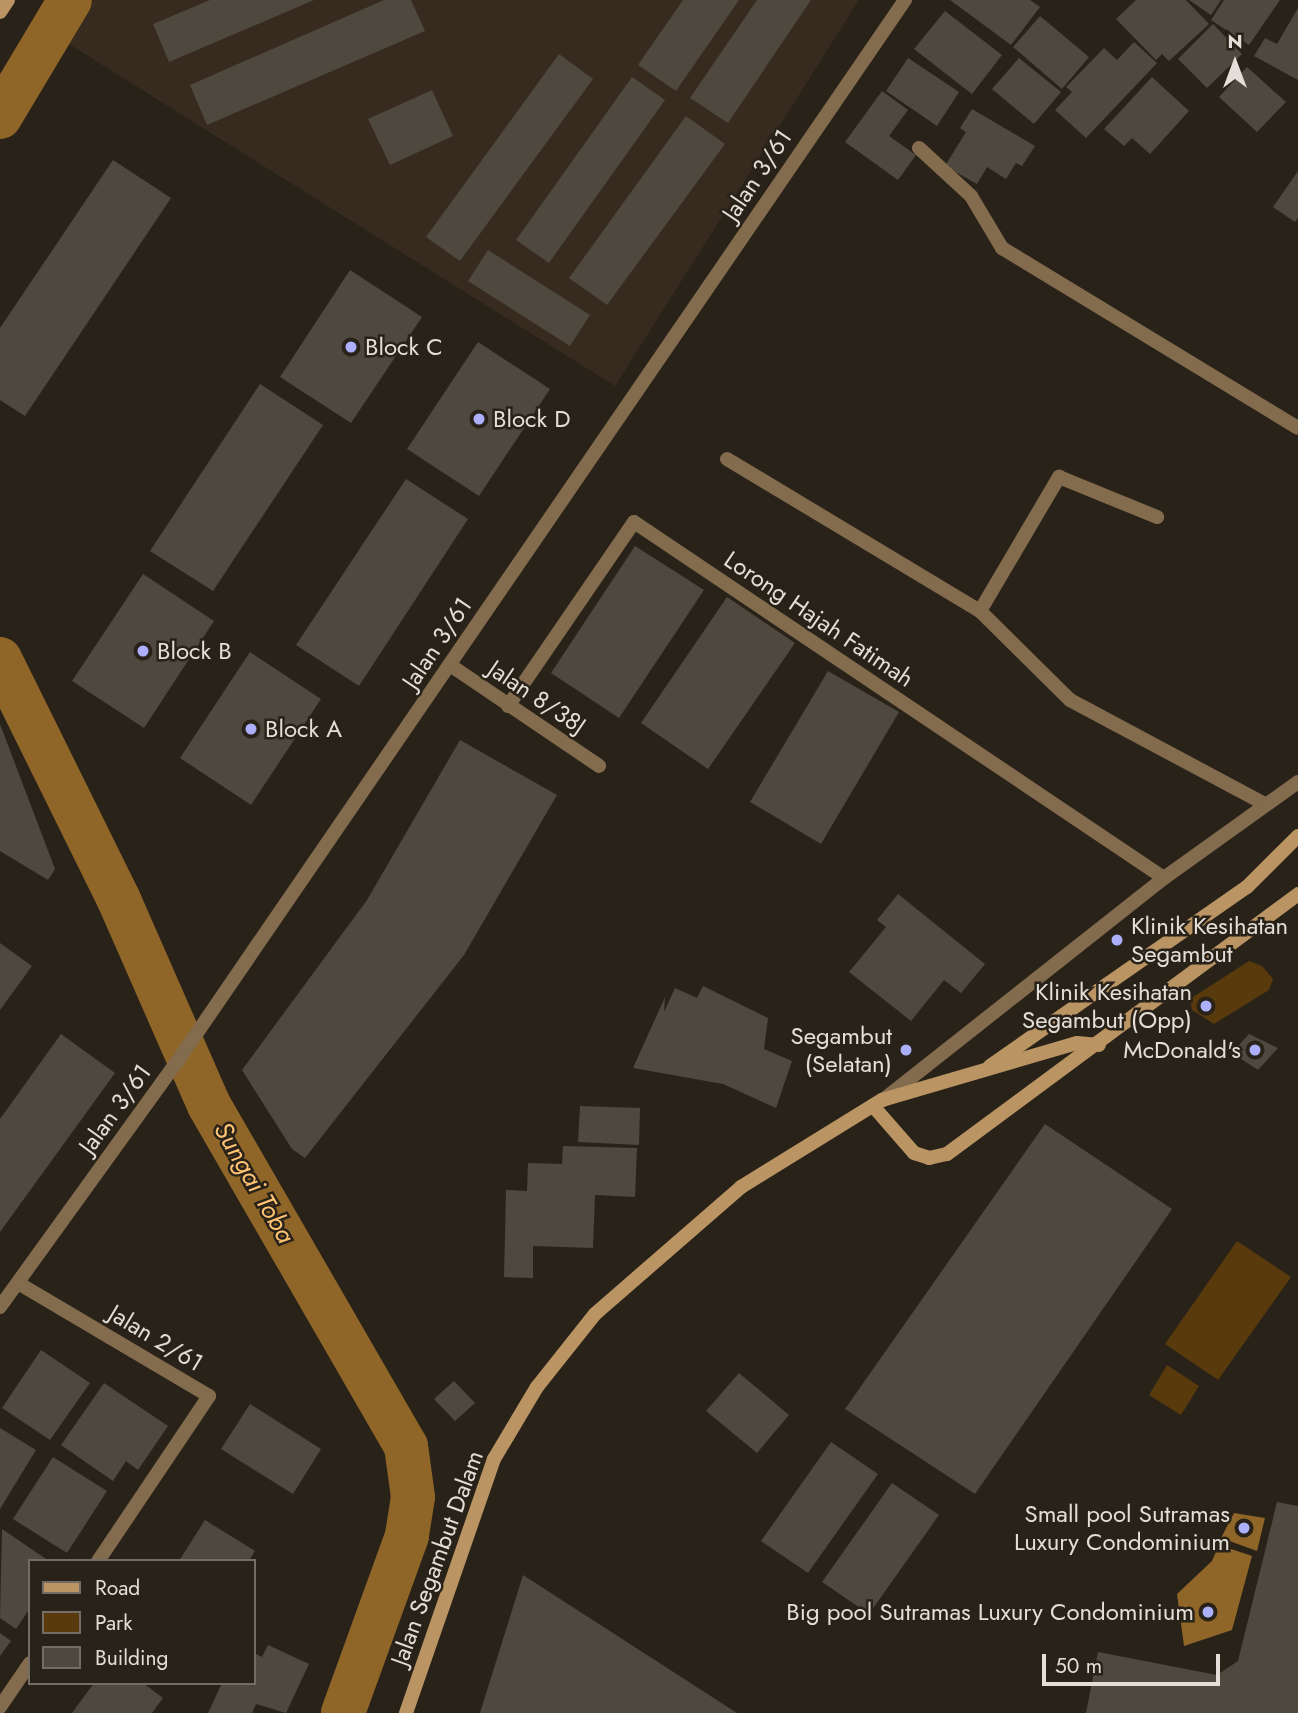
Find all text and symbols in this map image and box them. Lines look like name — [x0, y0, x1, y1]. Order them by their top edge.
north arrow — [1200, 28, 1270, 98]
text: N — [1227, 28, 1243, 55]
street label: Jalan 3/61 — [716, 124, 798, 226]
place label: Block C — [365, 333, 443, 361]
marker: Block C — [343, 339, 359, 355]
place label: Block D — [493, 405, 571, 433]
marker: Block D — [471, 411, 487, 427]
street label: Lorong Hajah Fatimah — [719, 545, 919, 693]
street label: Jalan 3/61 — [396, 592, 478, 694]
place label: Block B — [157, 637, 232, 665]
marker: Block B — [135, 643, 151, 659]
street label: Jalan 8/38J — [483, 654, 591, 740]
place label: Block A — [265, 715, 342, 743]
marker: Block A — [243, 721, 259, 737]
place label: Klinik Kesihatan Segambut — [1131, 912, 1288, 968]
marker: Klinik Kesihatan Segambut — [1109, 932, 1125, 948]
place label: Klinik Kesihatan Segambut (Opp) — [1022, 978, 1192, 1034]
marker: Klinik Kesihatan Segambut (Opp) — [1198, 998, 1214, 1014]
place label: Segambut (Selatan) — [791, 1022, 892, 1078]
place label: McDonald's — [1123, 1036, 1241, 1064]
marker: Segambut (Selatan) — [898, 1042, 914, 1058]
marker: McDonald's — [1247, 1042, 1263, 1058]
street label: Jalan 3/61 — [73, 1059, 157, 1159]
water label: Sungai Toba — [207, 1117, 301, 1249]
street label: Jalan 2/61 — [104, 1299, 208, 1377]
street label: Jalan Segambut Dalam — [385, 1447, 489, 1669]
place label: Small pool Sutramas Luxury Condominium — [1014, 1500, 1230, 1556]
marker: Small pool Sutramas Luxury Condominium — [1236, 1520, 1252, 1536]
legend — [28, 1559, 256, 1685]
text: Road — [95, 1573, 140, 1603]
place label: Big pool Sutramas Luxury Condominium — [786, 1598, 1194, 1626]
marker: Big pool Sutramas Luxury Condominium — [1200, 1604, 1216, 1620]
text: Park — [95, 1608, 132, 1638]
scale bar — [1046, 1640, 1224, 1684]
text: Building — [95, 1643, 168, 1673]
text: 50 m — [1055, 1651, 1102, 1681]

